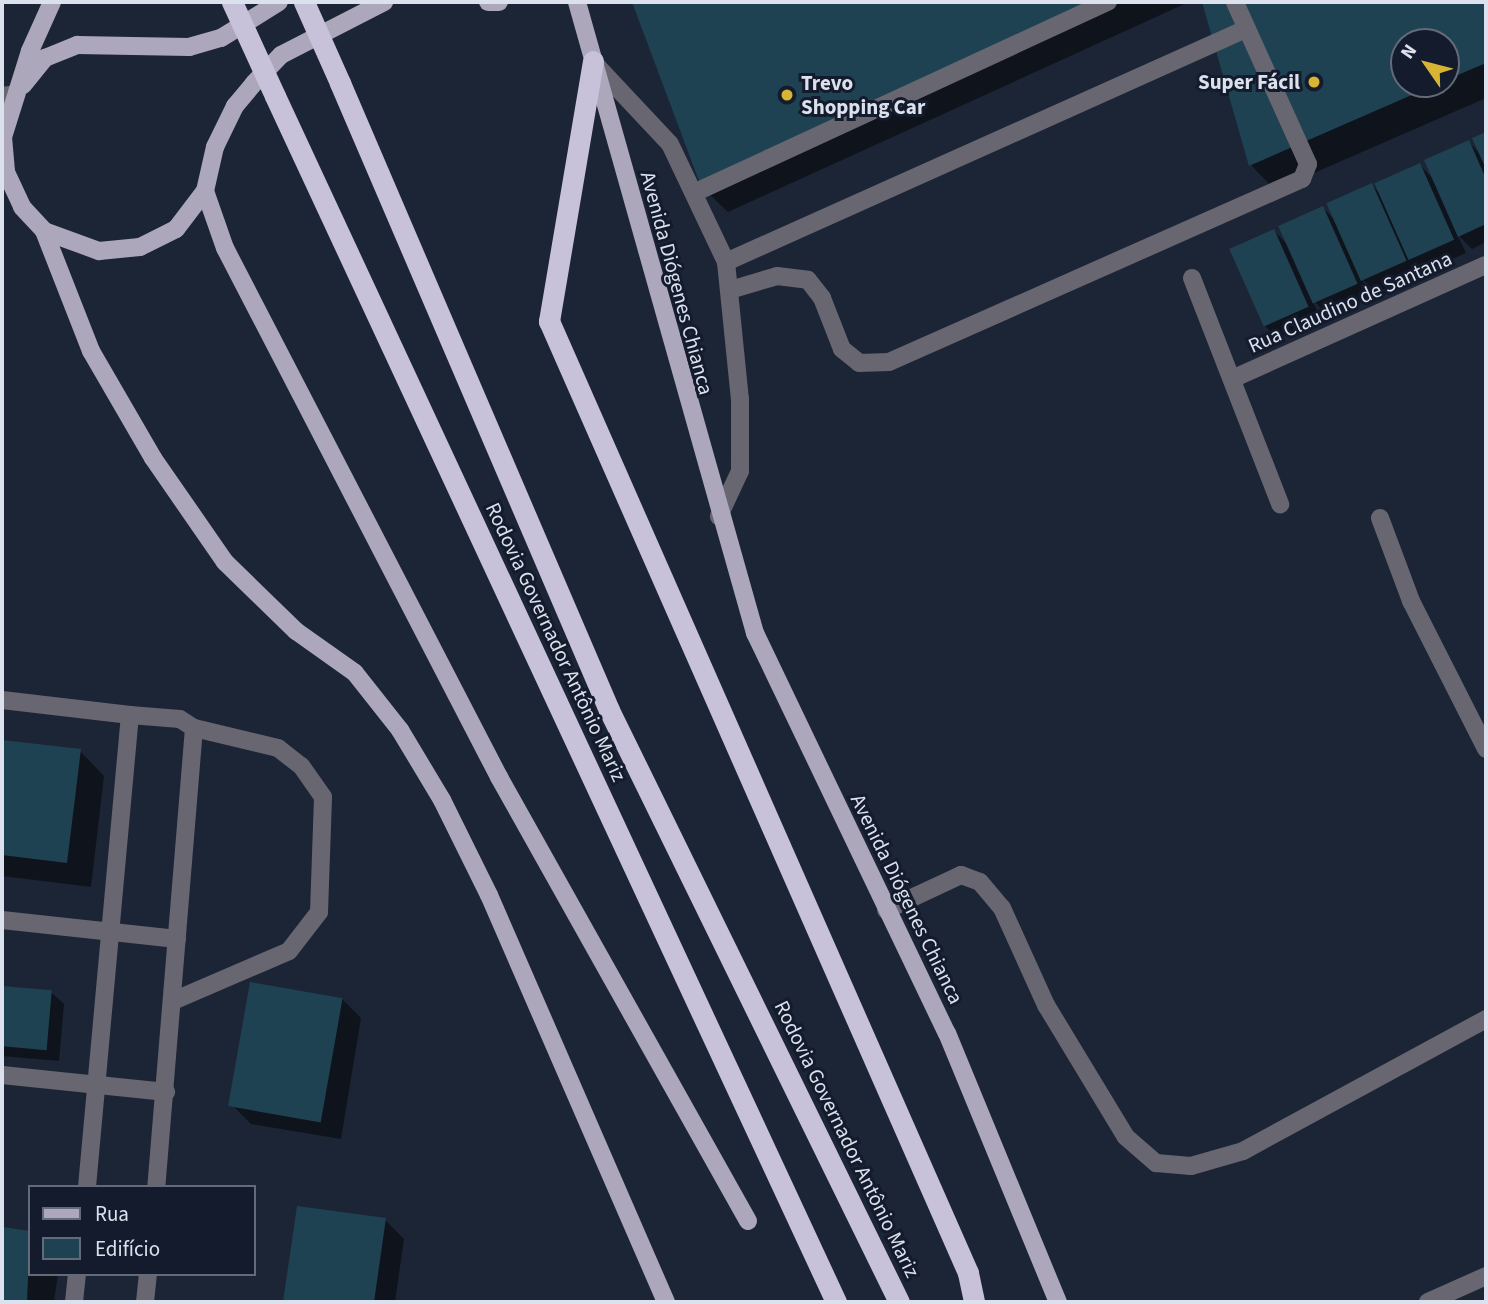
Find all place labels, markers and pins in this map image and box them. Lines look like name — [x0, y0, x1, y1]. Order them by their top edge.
place label: Super Fácil — [1198, 69, 1300, 95]
place label: Trevo Shopping Car — [801, 70, 925, 120]
marker: Super Fácil — [1306, 74, 1322, 90]
marker: Trevo Shopping Car — [779, 87, 795, 103]

